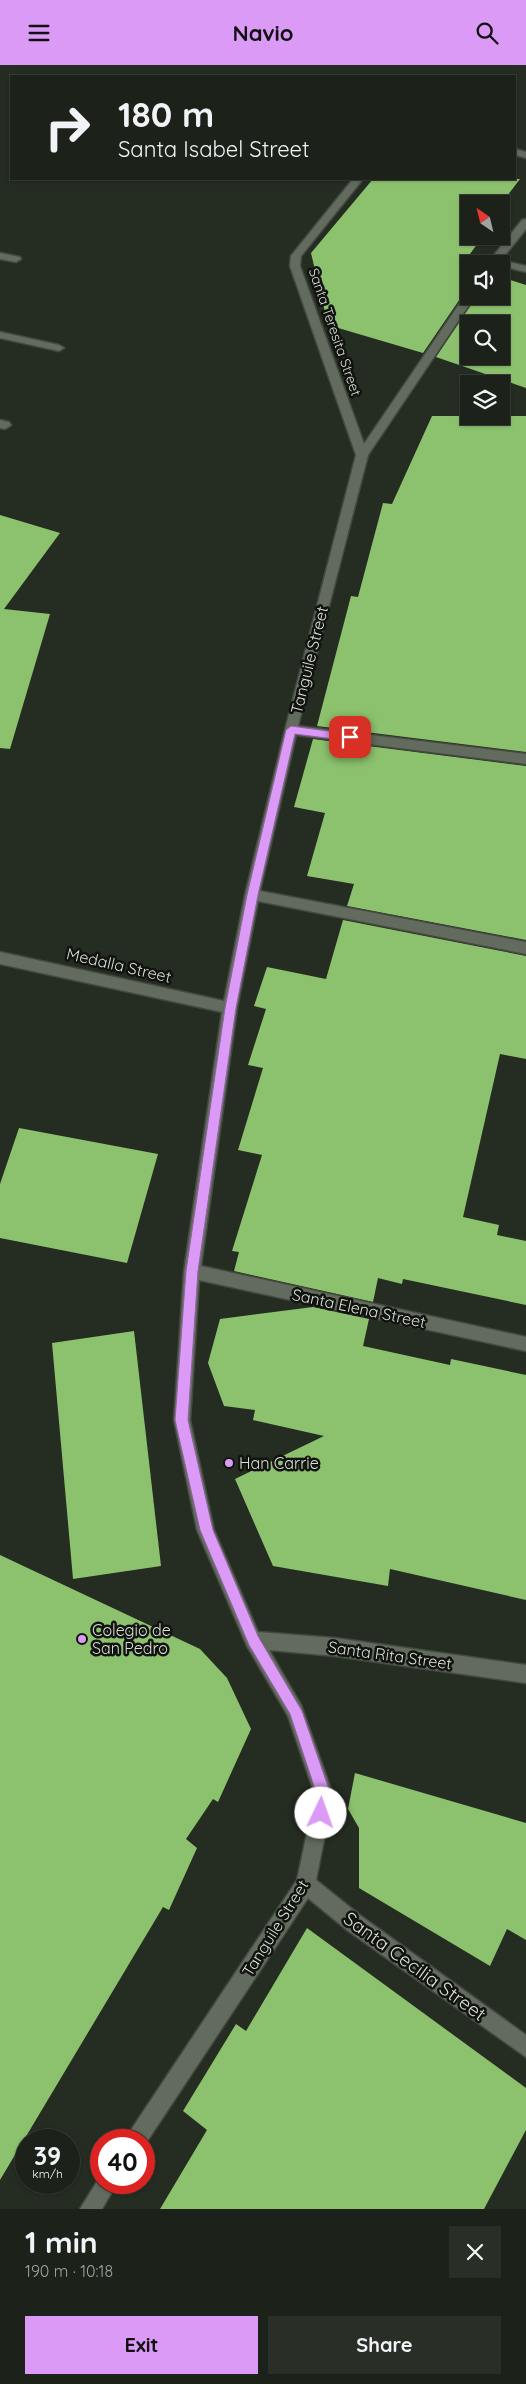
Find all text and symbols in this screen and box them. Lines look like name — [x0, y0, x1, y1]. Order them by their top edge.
icon: menu — [25, 19, 53, 47]
text: Navio — [232, 19, 294, 47]
icon: search — [473, 19, 501, 47]
text: 180 m — [118, 92, 214, 136]
icon: right — [35, 95, 100, 160]
text: Santa Isabel Street — [118, 135, 310, 163]
north arrow — [460, 195, 510, 245]
map controls — [460, 195, 510, 425]
button: sound — [460, 255, 510, 305]
street label: Santa Teresita Street — [305, 266, 365, 399]
button: search — [460, 315, 510, 365]
button: layers — [460, 375, 510, 425]
street label: Tanguile Street — [286, 604, 332, 716]
pin — [329, 716, 371, 758]
icon: arrive — [336, 723, 364, 751]
street label: Medalla Street — [65, 943, 173, 987]
street label: Santa Elena Street — [290, 1284, 428, 1332]
place label: Han Carrie — [239, 1453, 319, 1473]
marker: Han Carrie — [223, 1457, 235, 1469]
place label: Colegio de San Pedro — [92, 1620, 171, 1658]
marker: Colegio de San Pedro — [76, 1633, 88, 1645]
street label: Santa Rita Street — [327, 1636, 453, 1674]
position arrow — [294, 1786, 346, 1838]
street label: Tanguile Street — [237, 1876, 313, 1980]
street label: Santa Cecilia Street — [339, 1906, 491, 2026]
speed limit sign: 40 — [90, 2129, 155, 2194]
text: 39 — [34, 2140, 61, 2171]
text: km/h — [32, 2166, 63, 2181]
text: 1 min — [25, 2223, 98, 2261]
button: close — [449, 2226, 501, 2278]
text: 190 m · 10:18 — [25, 2261, 113, 2281]
button: Exit — [25, 2316, 258, 2374]
button: Share — [268, 2316, 501, 2374]

